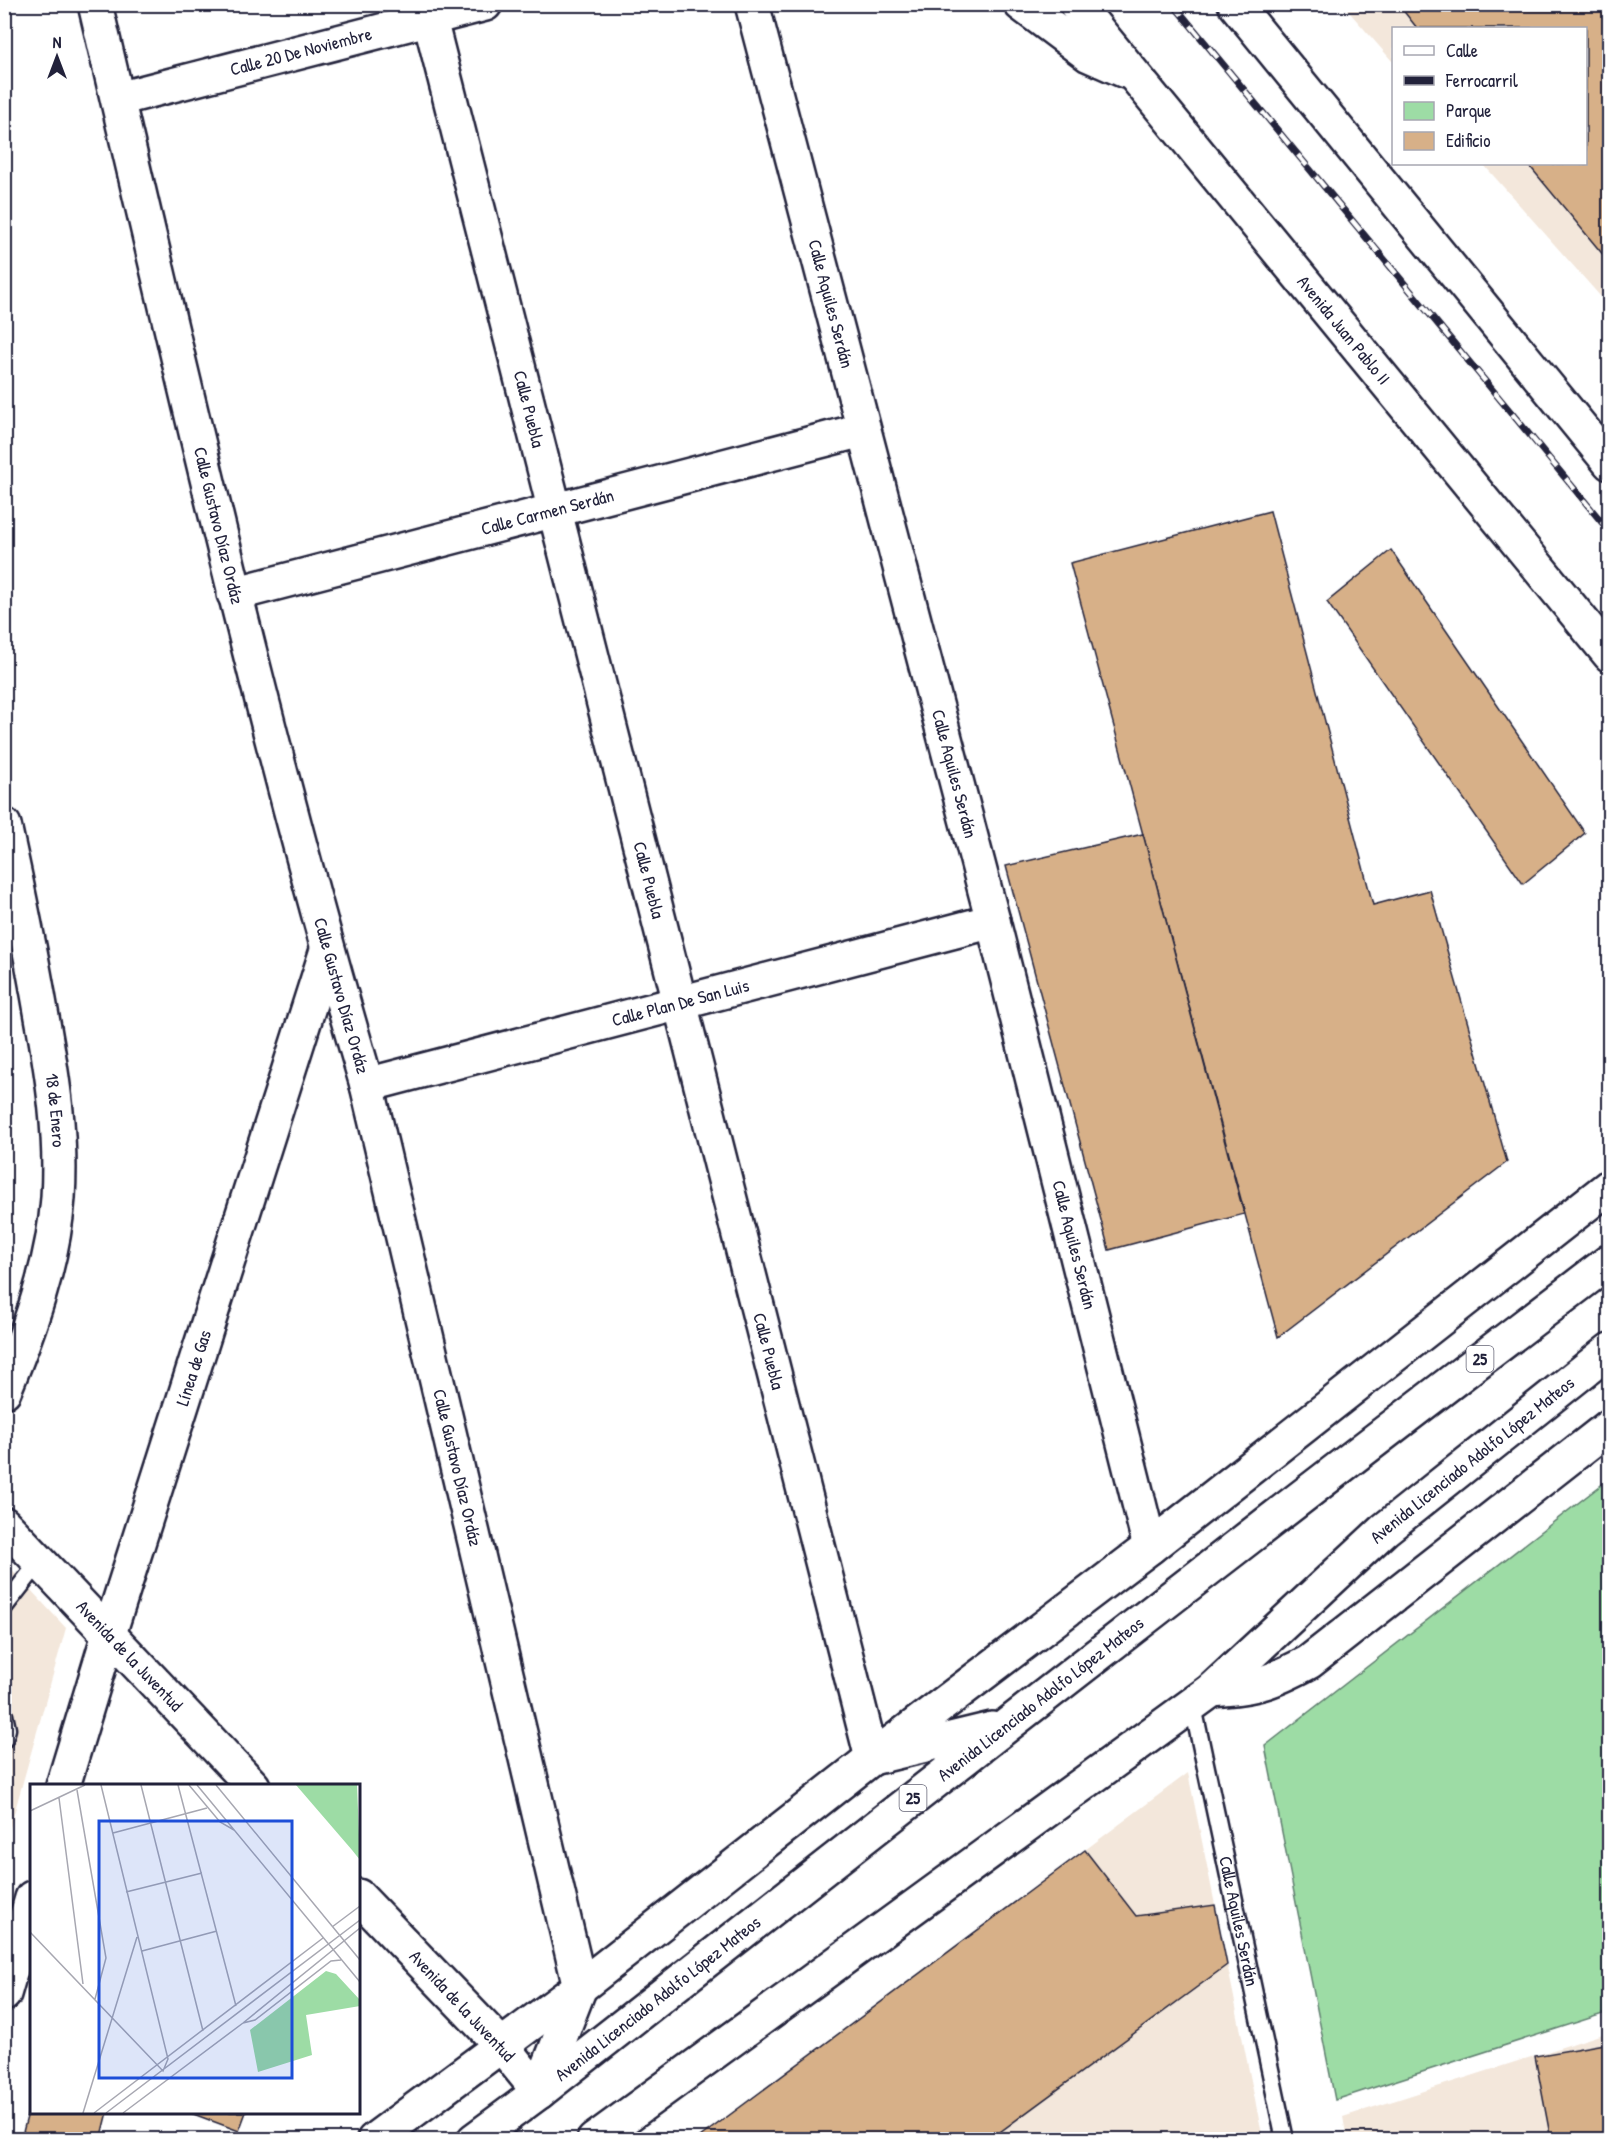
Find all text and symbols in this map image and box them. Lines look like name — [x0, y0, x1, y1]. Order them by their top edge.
street label: Calle 20 De Noviembre — [227, 21, 374, 81]
north arrow — [27, 27, 87, 87]
legend — [1392, 27, 1587, 165]
text: N — [53, 31, 62, 53]
text: Calle — [1446, 38, 1478, 63]
text: Ferrocarril — [1445, 68, 1518, 93]
text: Parque — [1446, 98, 1491, 123]
text: Edificio — [1446, 128, 1490, 153]
street label: Calle Aquiles Serdán — [802, 237, 860, 371]
street label: Avenida Juan Pablo II — [1292, 270, 1396, 390]
street label: Calle Puebla — [508, 368, 551, 450]
street label: Calle Gustavo Díaz Ordáz — [188, 444, 250, 607]
street label: Calle Carmen Serdán — [478, 482, 616, 541]
street label: Calle Aquiles Serdán — [926, 707, 984, 841]
street label: Calle Puebla — [627, 839, 671, 921]
street label: Calle Gustavo Díaz Ordáz — [308, 915, 376, 1077]
street label: Calle Plan De San Luis — [609, 972, 752, 1032]
street label: 18 de Enero — [39, 1072, 72, 1148]
street label: Calle Aquiles Serdán — [1047, 1178, 1103, 1312]
street label: Calle Puebla — [747, 1310, 791, 1392]
street label: Línea de Gas — [170, 1327, 217, 1409]
road number: 25 — [1466, 1346, 1494, 1372]
street label: Avenida Licenciado Adolfo López Mateos — [1364, 1370, 1579, 1549]
street label: Calle Gustavo Díaz Ordáz — [427, 1386, 489, 1549]
street label: Avenida de la Juventud — [71, 1595, 189, 1717]
street label: Avenida Licenciado Adolfo López Mateos — [932, 1611, 1149, 1787]
inset map — [30, 1784, 360, 2114]
road number: 25 — [900, 1785, 926, 1811]
street label: Calle Aquiles Serdán — [1213, 1854, 1265, 1988]
street label: Avenida Licenciado Adolfo López Mateos — [550, 1910, 766, 2087]
street label: Avenida de la Juventud — [404, 1944, 521, 2067]

